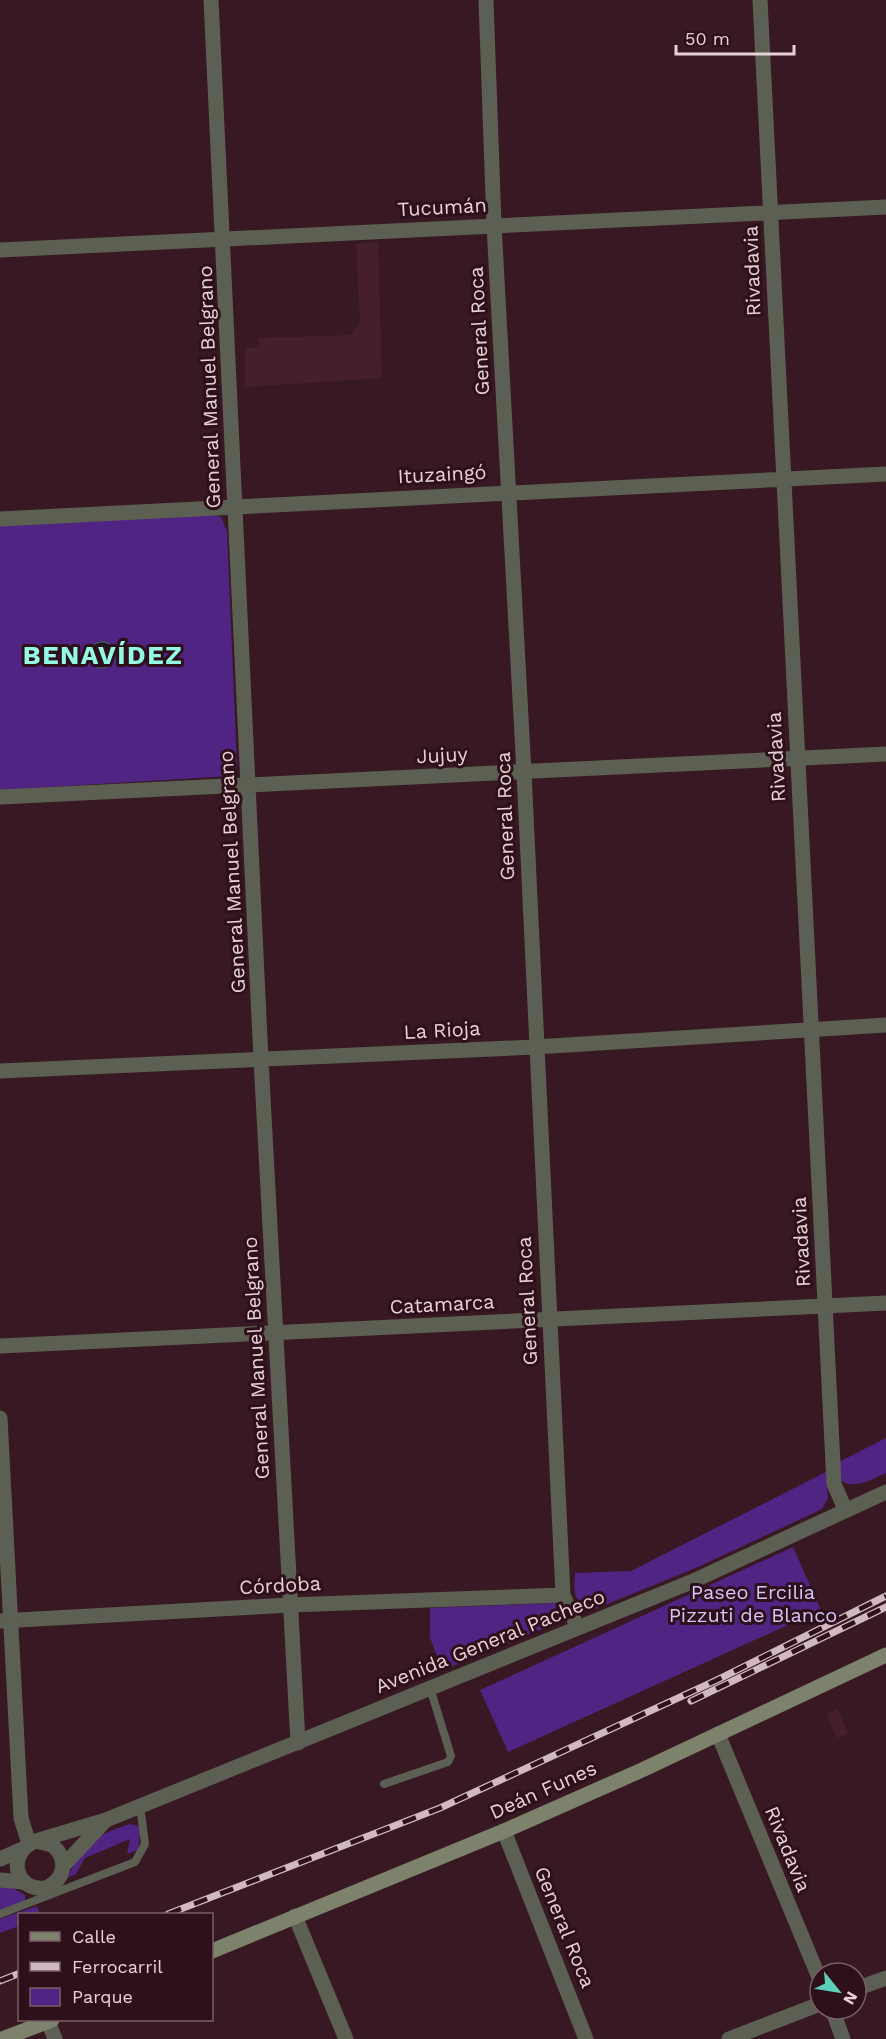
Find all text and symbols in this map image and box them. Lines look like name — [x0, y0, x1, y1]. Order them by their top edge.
scale bar — [676, 18, 794, 56]
text: 50 m — [685, 28, 730, 49]
street label: Tucumán — [397, 193, 487, 221]
street label: Rivadavia — [738, 225, 766, 317]
street label: General Manuel Belgrano — [193, 265, 225, 509]
street label: General Roca — [464, 266, 494, 396]
street label: Ituzaingó — [397, 460, 487, 488]
district label: BENAVÍDEZ — [23, 640, 183, 670]
street label: Rivadavia — [762, 711, 790, 803]
street label: Jujuy — [416, 742, 469, 768]
street label: General Manuel Belgrano — [214, 750, 250, 994]
street label: General Roca — [491, 751, 519, 881]
street label: La Rioja — [403, 1016, 481, 1044]
street label: Rivadavia — [787, 1196, 815, 1288]
street label: General Manuel Belgrano — [238, 1236, 274, 1480]
street label: General Roca — [512, 1236, 542, 1366]
street label: Catamarca — [389, 1289, 495, 1319]
street label: Córdoba — [238, 1571, 322, 1599]
park label: Paseo Ercilia Pizzuti de Blanco — [669, 1580, 837, 1627]
street label: Avenida General Pacheco — [372, 1584, 608, 1698]
street label: Deán Funes — [486, 1756, 600, 1824]
street label: Rivadavia — [760, 1803, 816, 1895]
street label: General Roca — [530, 1863, 600, 1991]
legend — [18, 1913, 213, 2021]
text: Calle — [72, 1926, 116, 1947]
text: Ferrocarril — [72, 1956, 163, 1977]
north arrow — [808, 1961, 868, 2021]
text: Parque — [72, 1986, 133, 2007]
text: N — [839, 1988, 862, 2008]

